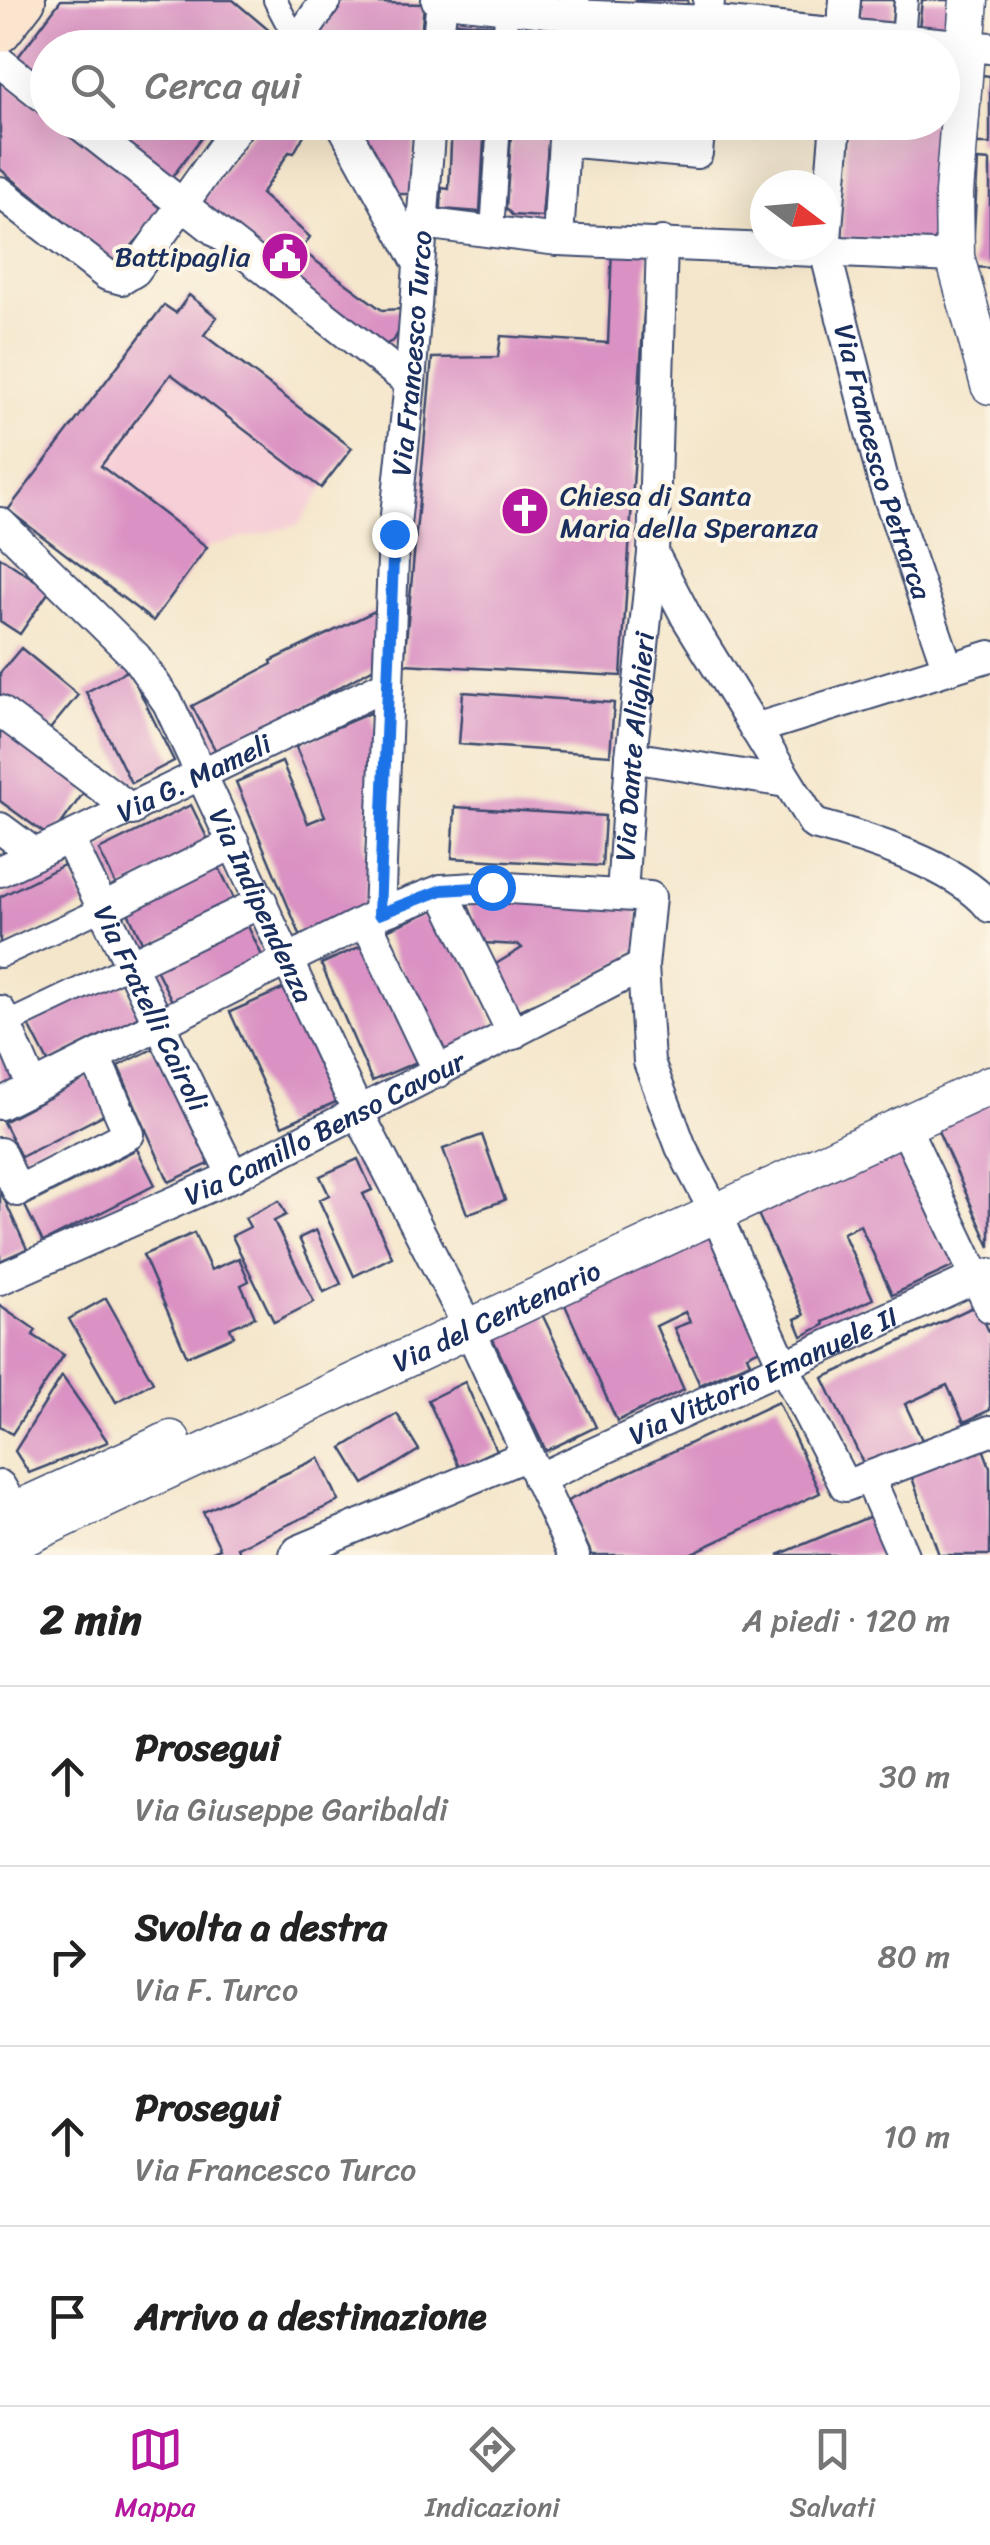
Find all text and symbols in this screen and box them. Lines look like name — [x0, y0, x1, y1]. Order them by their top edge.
search box — [30, 30, 960, 140]
text: Cerca qui — [145, 52, 301, 119]
icon: search — [65, 58, 120, 113]
north arrow — [750, 170, 840, 260]
street label: Via Francesco Turco — [376, 229, 446, 478]
public building icon: Battipaglia — [259, 230, 311, 282]
place label: Battipaglia — [115, 232, 251, 281]
street label: Via Francesco Petrarca — [820, 319, 947, 607]
place label: Chiesa di Santa Maria della Speranza — [560, 471, 819, 552]
church icon: Chiesa di Santa Maria della Speranza — [499, 485, 551, 537]
route end — [372, 512, 418, 558]
street label: Via Dante Alighieri — [600, 628, 669, 863]
street label: Via G. Mameli — [108, 719, 281, 836]
street label: Via Indipendenza — [195, 800, 329, 1011]
route start — [470, 865, 516, 911]
street label: Via Fratelli Cairoli — [80, 896, 223, 1121]
street label: Via Camillo Benso Cavour — [176, 1036, 475, 1219]
street label: Via del Centenario — [384, 1246, 609, 1386]
street label: Via Vittorio Emanuele II — [620, 1292, 907, 1459]
text: 2 min — [40, 1583, 142, 1657]
text: A piedi · 120 m — [742, 1592, 950, 1649]
text: Prosegui — [135, 1714, 280, 1781]
text: 30 m — [879, 1748, 950, 1805]
icon: ahead — [40, 1749, 95, 1804]
text: Via Giuseppe Garibaldi — [135, 1781, 448, 1838]
text: Svolta a destra — [135, 1894, 387, 1961]
text: 80 m — [878, 1928, 950, 1985]
icon: right — [40, 1929, 95, 1984]
text: Via F. Turco — [135, 1961, 298, 2018]
text: Prosegui — [135, 2074, 280, 2141]
text: 10 m — [883, 2108, 950, 2165]
icon: ahead — [40, 2109, 95, 2164]
text: Via Francesco Turco — [135, 2141, 416, 2198]
text: Arrivo a destinazione — [135, 2283, 487, 2350]
icon: arrive — [40, 2289, 95, 2344]
tab: Mappa — [115, 2422, 195, 2531]
tab: Indicazioni — [425, 2422, 560, 2531]
tab: Salvati — [789, 2422, 875, 2531]

